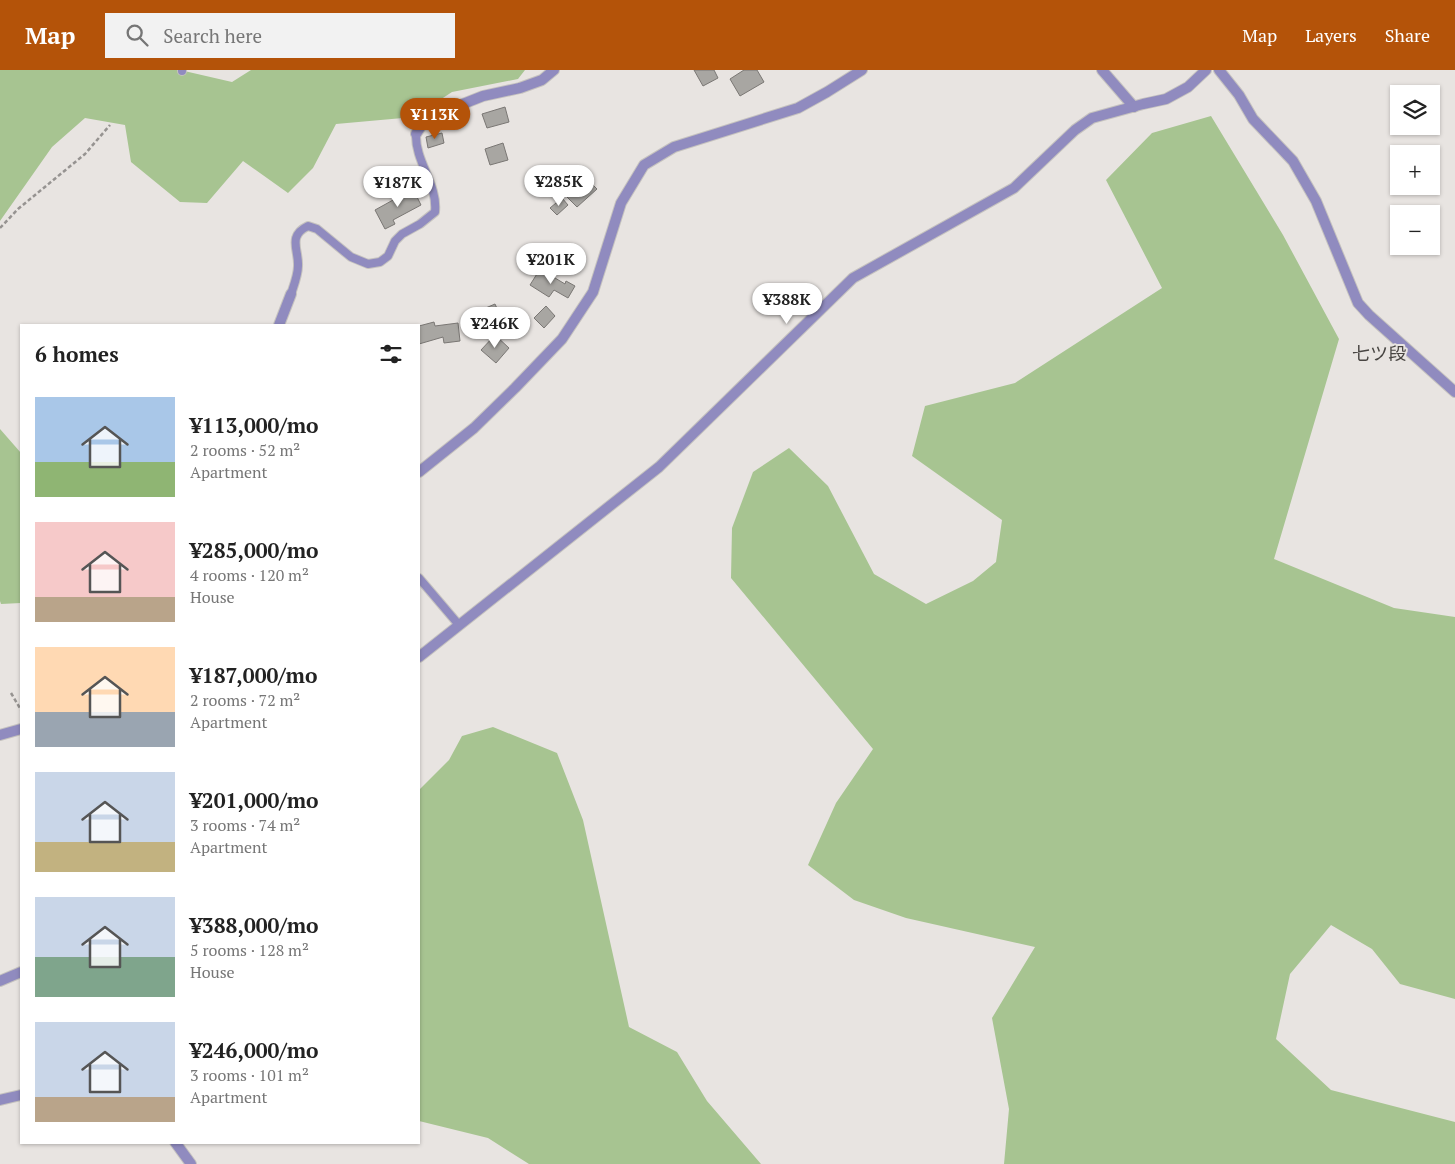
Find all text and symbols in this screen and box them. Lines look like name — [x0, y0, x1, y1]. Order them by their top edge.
search box — [105, 13, 455, 58]
text: Map — [25, 19, 75, 51]
icon: search — [123, 21, 151, 49]
text: Search here — [163, 23, 262, 48]
text: Map — [1242, 23, 1277, 47]
text: Layers — [1305, 23, 1357, 47]
text: Share — [1385, 23, 1430, 47]
map controls — [1390, 85, 1440, 255]
button: layers — [1390, 85, 1440, 135]
pin: ¥113K — [400, 98, 470, 140]
text: ¥113K — [411, 103, 459, 125]
button: + — [1390, 145, 1440, 195]
pin: ¥285K — [524, 164, 594, 207]
pin: ¥187K — [363, 166, 433, 208]
text: ¥285K — [535, 170, 583, 192]
text: ¥187K — [374, 171, 422, 193]
button: − — [1390, 205, 1440, 255]
pin: ¥201K — [516, 242, 586, 285]
text: ¥201K — [527, 248, 575, 270]
pin: ¥388K — [752, 282, 822, 325]
text: ¥388K — [763, 288, 811, 310]
pin: ¥246K — [460, 306, 530, 349]
text: ¥246K — [471, 312, 519, 334]
text: 6 homes — [35, 340, 119, 368]
icon: filters — [377, 340, 405, 368]
district label: 七ツ段 — [1352, 341, 1406, 365]
text: ¥113,000/mo — [190, 411, 319, 439]
icon: home — [75, 417, 135, 477]
text: 2 rooms · 52 m² — [190, 439, 300, 461]
text: Apartment — [190, 461, 267, 483]
text: ¥285,000/mo — [190, 536, 319, 564]
icon: home — [75, 542, 135, 602]
text: 4 rooms · 120 m² — [190, 564, 309, 586]
text: House — [190, 586, 235, 608]
text: ¥187,000/mo — [190, 661, 317, 689]
icon: home — [75, 667, 135, 727]
text: 2 rooms · 72 m² — [190, 689, 300, 711]
text: Apartment — [190, 711, 267, 733]
text: ¥201,000/mo — [190, 786, 319, 814]
icon: home — [75, 792, 135, 852]
text: 3 rooms · 74 m² — [190, 814, 300, 836]
text: Apartment — [190, 836, 267, 858]
text: ¥388,000/mo — [190, 911, 319, 939]
icon: home — [75, 917, 135, 977]
text: 5 rooms · 128 m² — [190, 939, 309, 961]
text: House — [190, 961, 235, 983]
text: ¥246,000/mo — [190, 1036, 319, 1064]
icon: home — [75, 1042, 135, 1102]
text: 3 rooms · 101 m² — [190, 1064, 309, 1086]
text: Apartment — [190, 1086, 267, 1108]

